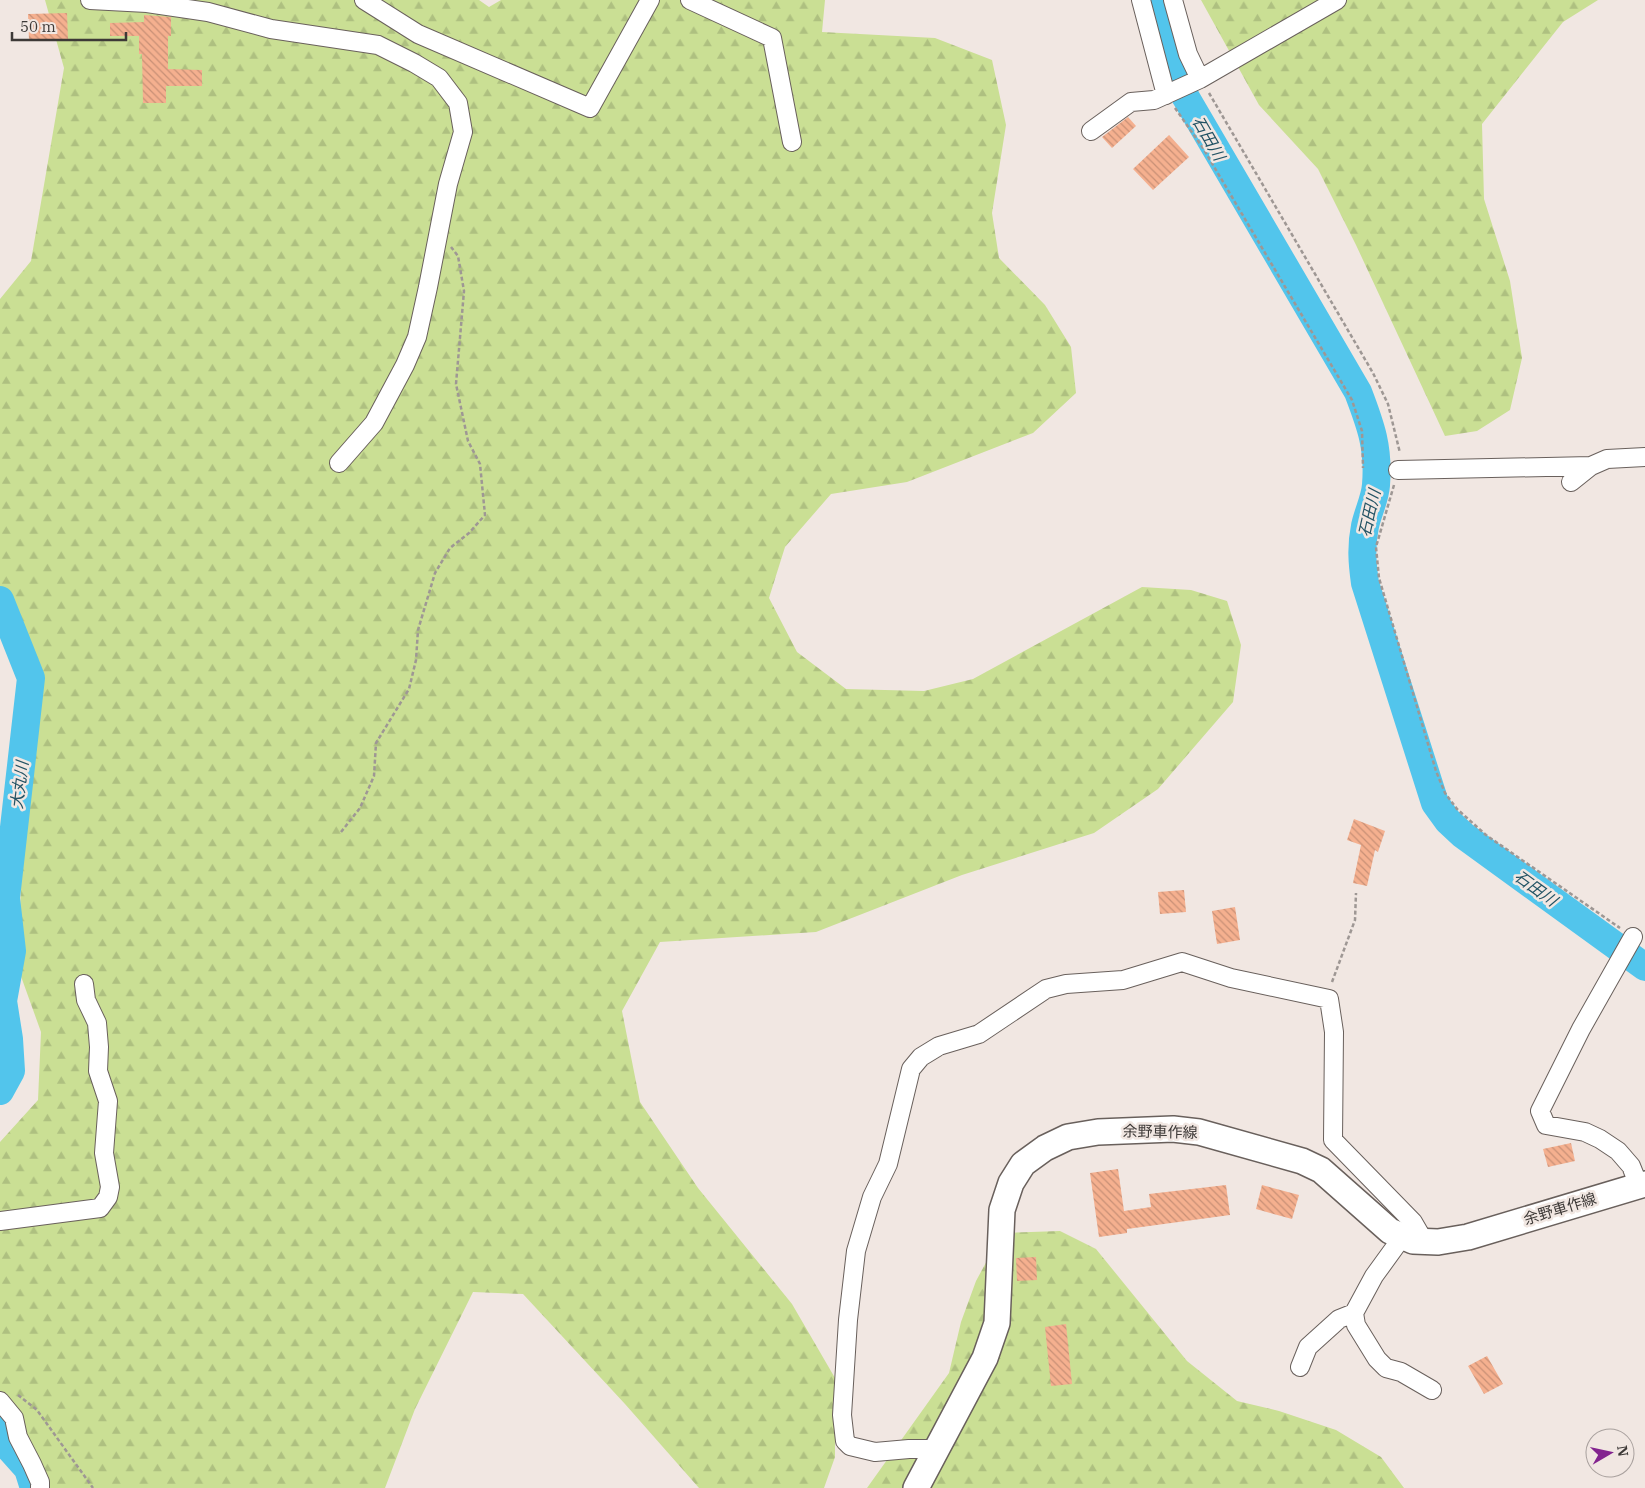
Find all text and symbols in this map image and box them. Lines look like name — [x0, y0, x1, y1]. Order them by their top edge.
scale bar — [12, 10, 126, 42]
text: 50 m — [20, 17, 56, 36]
water label: 石田川 — [1188, 112, 1231, 166]
water label: 石田川 — [1354, 485, 1385, 539]
water label: 大丸川 — [6, 758, 32, 810]
water label: 石田川 — [1511, 866, 1563, 911]
street label: 余野車作線 — [1122, 1121, 1198, 1142]
street label: 余野車作線 — [1521, 1188, 1599, 1229]
north arrow — [1585, 1428, 1635, 1478]
text: N — [1613, 1444, 1633, 1458]

